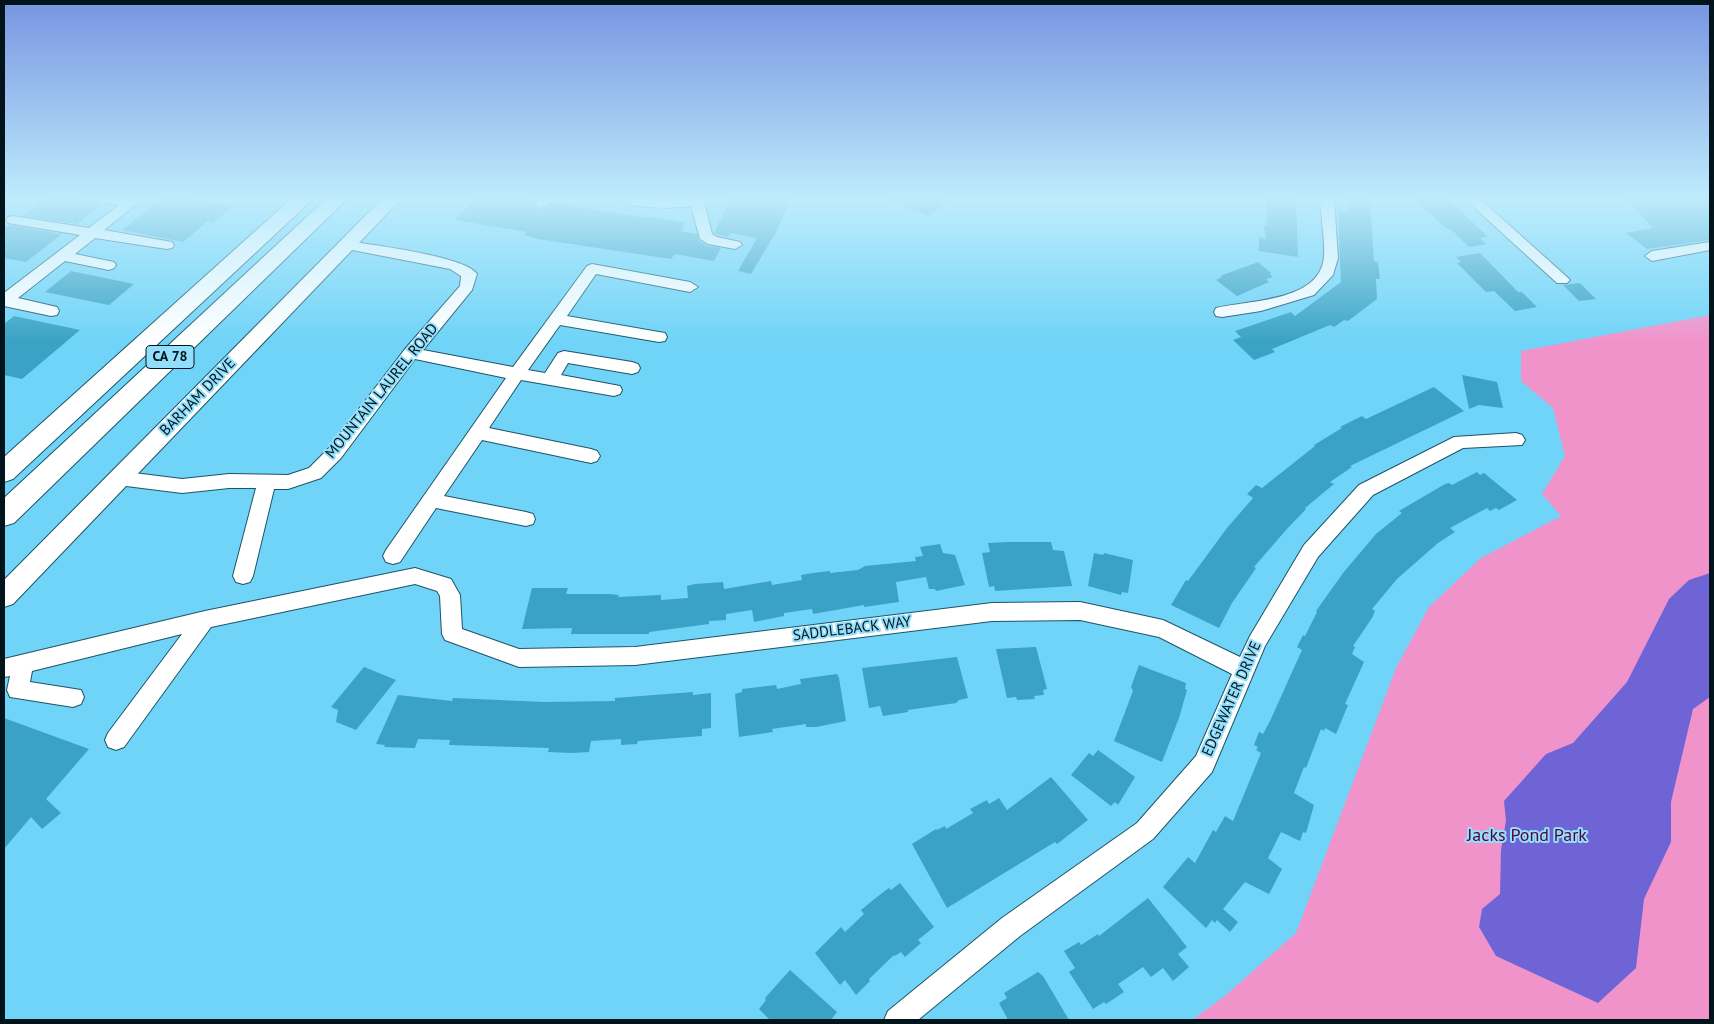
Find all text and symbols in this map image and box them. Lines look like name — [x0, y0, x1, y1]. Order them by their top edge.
street label: MOUNTAIN LAUREL ROAD — [322, 320, 442, 462]
road number: CA 78 — [146, 346, 194, 368]
street label: BARHAM DRIVE — [156, 354, 240, 440]
street label: SADDLEBACK WAY — [792, 613, 912, 645]
street label: EDGEWATER DRIVE — [1199, 639, 1265, 759]
park label: Jacks Pond Park — [1467, 825, 1587, 847]

